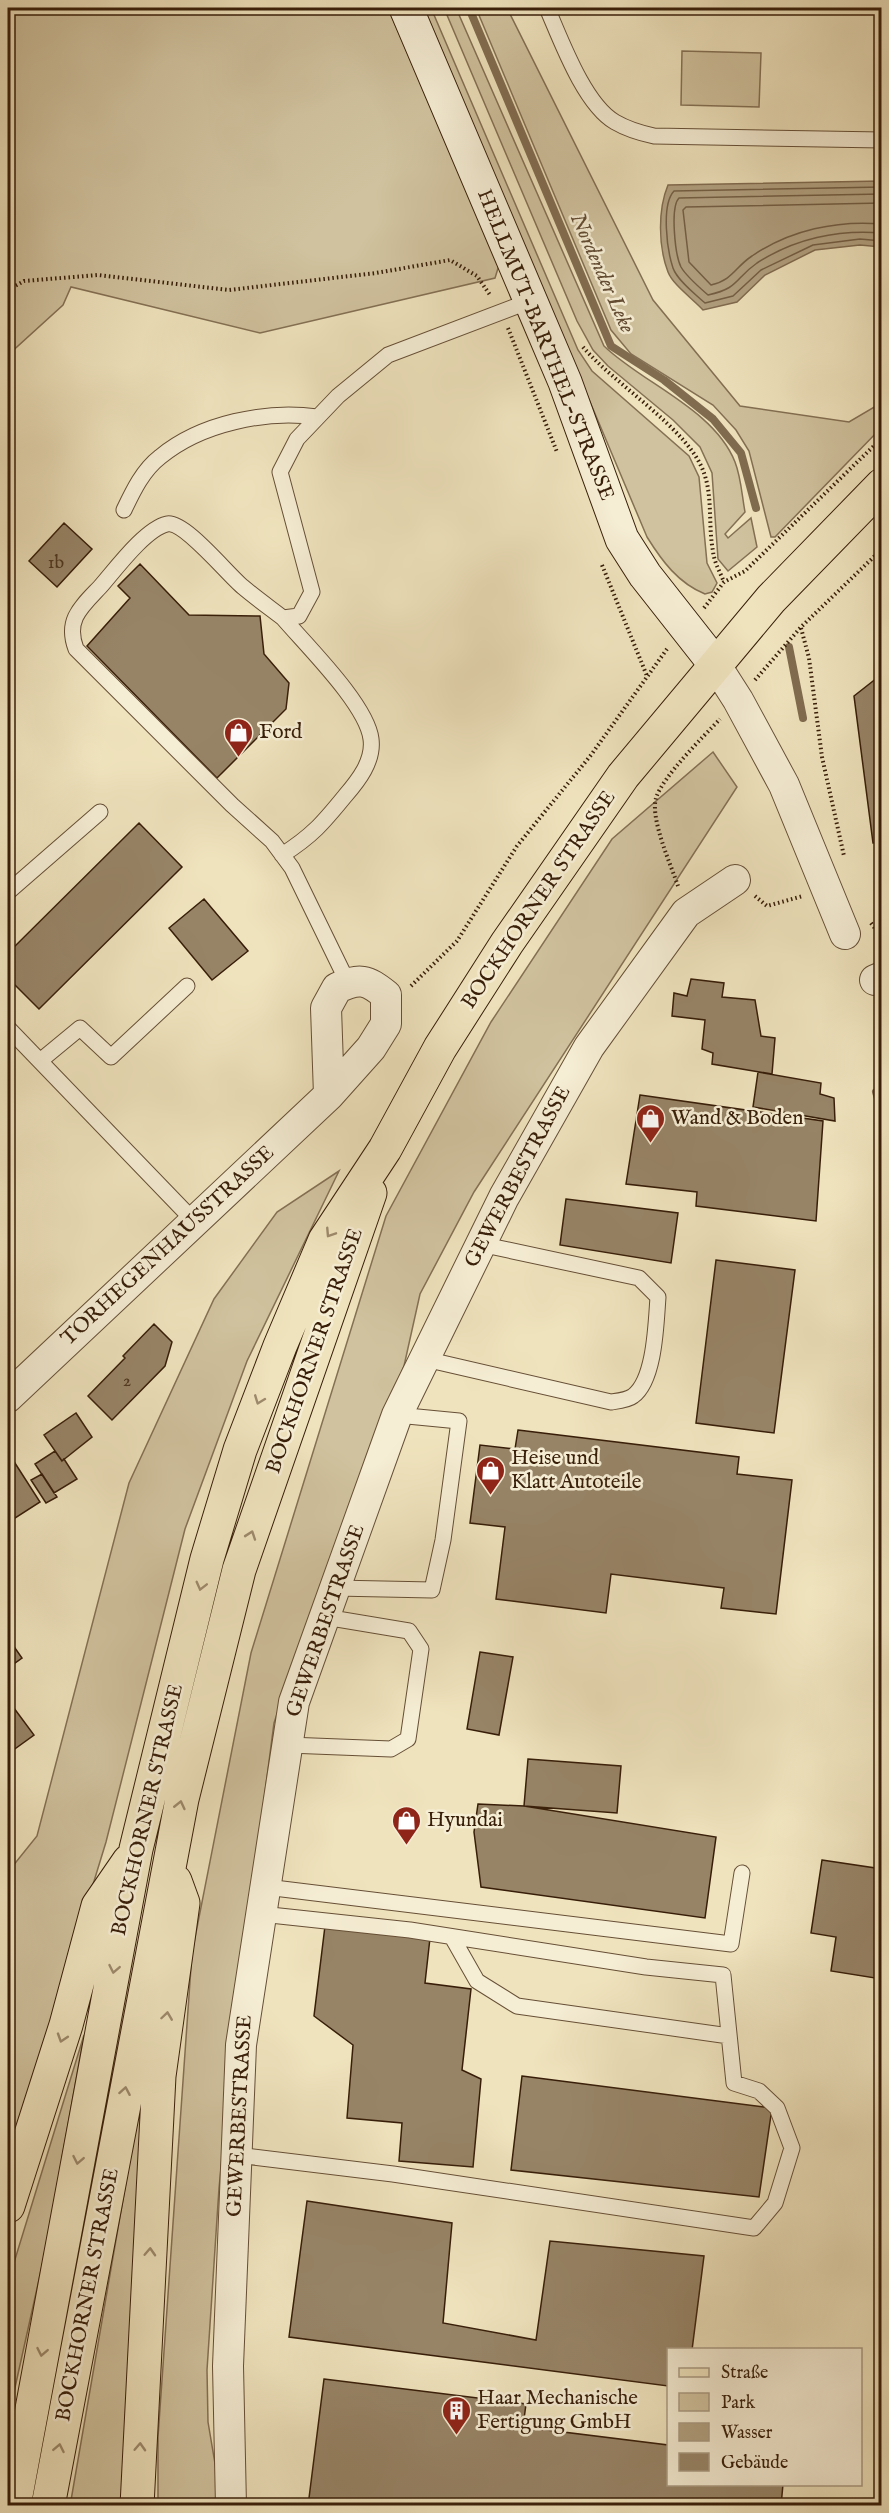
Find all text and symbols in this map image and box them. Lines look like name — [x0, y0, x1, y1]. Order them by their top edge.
street label: HELLMUT-BARTHEL-STRASSE — [470, 185, 620, 505]
water label: Nordender Leke — [563, 208, 641, 338]
house number: 1b — [48, 552, 65, 575]
shop icon: Ford — [222, 716, 254, 758]
place label: Ford — [259, 719, 303, 746]
street label: BOCKHORNER STRASSE — [456, 786, 622, 1014]
street label: GEWERBESTRASSE — [459, 1081, 577, 1273]
shop icon: Wand & Boden — [634, 1102, 666, 1144]
place label: Wand & Boden — [671, 1105, 803, 1132]
street label: TORHEGENHAUSSTRASSE — [56, 1140, 280, 1352]
street label: BOCKHORNER STRASSE — [260, 1225, 370, 1477]
one-way arrow — [326, 1226, 337, 1237]
house number: 2 — [123, 1370, 131, 1393]
one-way arrow — [254, 1394, 266, 1405]
place label: Heise und Klatt Autoteile — [511, 1445, 642, 1496]
shop icon: Heise und Klatt Autoteile — [474, 1454, 506, 1496]
street label: GEWERBESTRASSE — [280, 1521, 372, 1721]
one-way arrow — [244, 1530, 256, 1541]
one-way arrow — [195, 1581, 208, 1591]
street label: BOCKHORNER STRASSE — [106, 1681, 190, 1939]
one-way arrow — [173, 1800, 186, 1810]
shop icon: Hyundai — [390, 1804, 422, 1846]
place label: Hyundai — [427, 1807, 503, 1834]
one-way arrow — [108, 1963, 121, 1973]
one-way arrow — [161, 2012, 173, 2021]
street label: GEWERBESTRASSE — [221, 2014, 259, 2218]
one-way arrow — [57, 2032, 69, 2043]
one-way arrow — [119, 2086, 131, 2096]
one-way arrow — [72, 2155, 85, 2165]
street label: BOCKHORNER STRASSE — [50, 2166, 126, 2424]
one-way arrow — [143, 2248, 156, 2257]
one-way arrow — [37, 2347, 49, 2357]
legend — [667, 2348, 862, 2486]
text: Straße — [721, 2362, 768, 2385]
place label: Haar Mechanische Fertigung GmbH — [477, 2385, 638, 2436]
text: Park — [721, 2392, 756, 2415]
building icon: Haar Mechanische Fertigung GmbH — [440, 2394, 472, 2436]
text: Wasser — [721, 2422, 773, 2445]
one-way arrow — [52, 2443, 65, 2453]
one-way arrow — [133, 2443, 146, 2452]
text: Gebäude — [721, 2452, 788, 2475]

